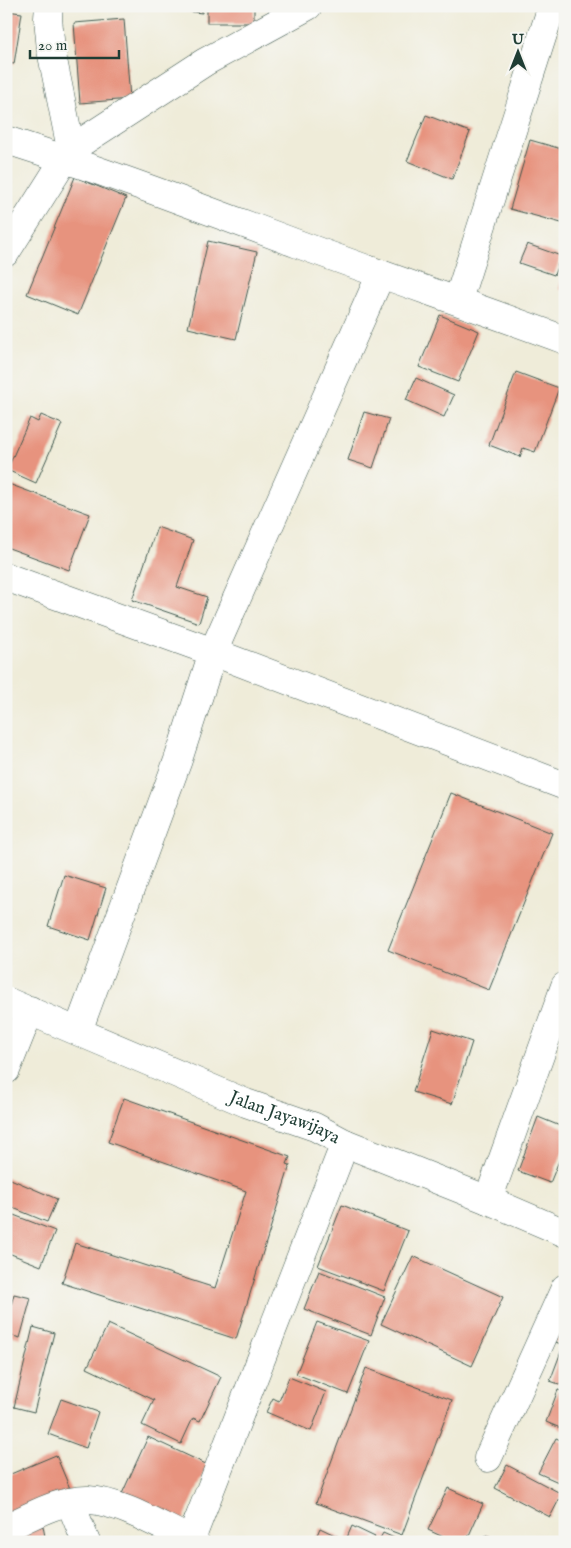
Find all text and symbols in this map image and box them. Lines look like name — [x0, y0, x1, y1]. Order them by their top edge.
scale bar — [30, 28, 119, 60]
north arrow — [494, 28, 544, 78]
text: U — [511, 31, 525, 49]
text: 20 m — [38, 36, 68, 55]
street label: Jalan Jayawijaya — [224, 1085, 344, 1150]

